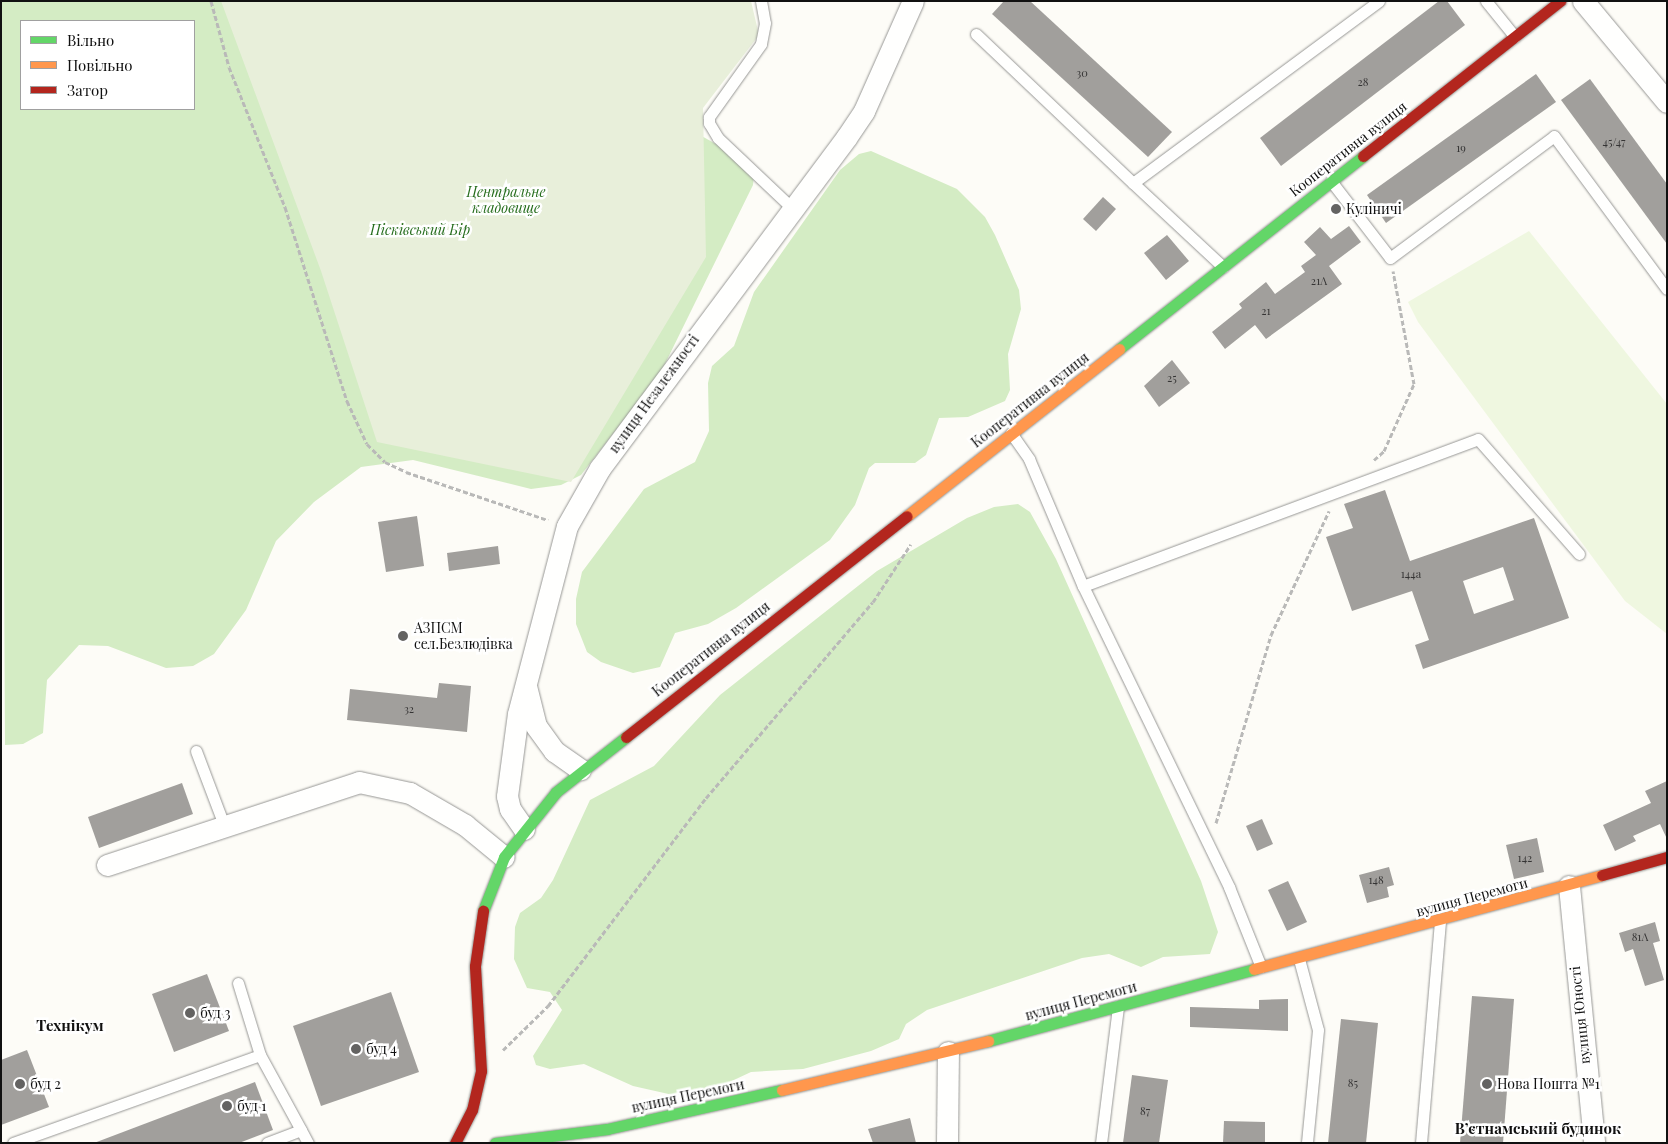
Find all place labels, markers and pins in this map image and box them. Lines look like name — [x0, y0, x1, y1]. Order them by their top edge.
place label: Куліничі — [1346, 201, 1402, 217]
marker: Куліничі — [1330, 203, 1342, 215]
place label: АЗПСМ сел.Безлюдівка — [414, 620, 513, 652]
marker: АЗПСМ сел.Безлюдівка — [396, 629, 410, 643]
place label: буд 3 — [200, 1005, 231, 1021]
marker: буд 3 — [184, 1007, 196, 1019]
place label: буд 4 — [366, 1041, 397, 1057]
marker: буд 4 — [350, 1043, 362, 1055]
place label: буд 2 — [30, 1076, 61, 1092]
place label: Нова Пошта №1 — [1497, 1076, 1600, 1092]
marker: буд 2 — [14, 1078, 26, 1090]
marker: Нова Пошта №1 — [1481, 1078, 1493, 1090]
place label: буд 1 — [237, 1098, 267, 1114]
marker: буд 1 — [221, 1100, 233, 1112]

